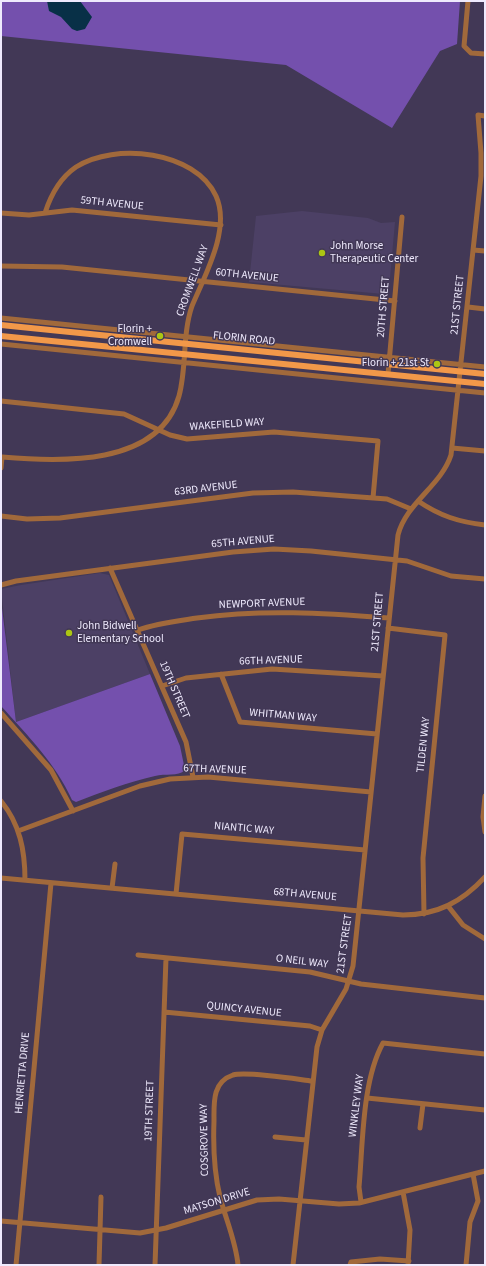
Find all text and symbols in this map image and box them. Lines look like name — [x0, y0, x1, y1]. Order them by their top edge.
street label: 59TH AVENUE — [80, 194, 144, 214]
place label: John Morse Therapeutic Center — [330, 240, 418, 266]
street label: CROMWELL WAY — [174, 244, 212, 318]
marker: John Morse Therapeutic Center — [317, 248, 327, 258]
street label: 60TH AVENUE — [215, 266, 279, 286]
street label: 21ST STREET — [448, 274, 468, 336]
street label: 20TH STREET — [375, 276, 393, 338]
place label: Florin + Cromwell — [108, 323, 152, 349]
street label: FLORIN ROAD — [212, 329, 276, 349]
marker: Florin + Cromwell — [155, 331, 165, 341]
place label: Florin + 21st St — [362, 357, 429, 371]
marker: Florin + 21st St — [432, 359, 442, 369]
street label: WAKEFIELD WAY — [189, 416, 265, 434]
street label: 63RD AVENUE — [174, 479, 238, 499]
street label: 65TH AVENUE — [211, 533, 275, 551]
street label: 21ST STREET — [369, 592, 387, 652]
street label: NEWPORT AVENUE — [219, 596, 305, 612]
place label: John Bidwell Elementary School — [77, 620, 164, 646]
marker: John Bidwell Elementary School — [64, 628, 74, 638]
street label: 66TH AVENUE — [239, 653, 303, 669]
street label: 19TH STREET — [156, 659, 192, 721]
street label: WHITMAN WAY — [249, 706, 317, 726]
street label: TILDEN WAY — [415, 717, 433, 773]
street label: 67TH AVENUE — [183, 762, 247, 778]
street label: NIANTIC WAY — [214, 820, 274, 838]
street label: 68TH AVENUE — [273, 886, 337, 904]
street label: 21ST STREET — [334, 913, 356, 975]
street label: O NEIL WAY — [275, 952, 329, 972]
street label: QUINCY AVENUE — [206, 999, 282, 1021]
street label: HENRIETTA DRIVE — [13, 1032, 33, 1114]
street label: WINKLEY WAY — [347, 1074, 367, 1138]
street label: 19TH STREET — [142, 1080, 158, 1142]
street label: COSGROVE WAY — [198, 1104, 212, 1176]
street label: MATSON DRIVE — [182, 1186, 252, 1218]

